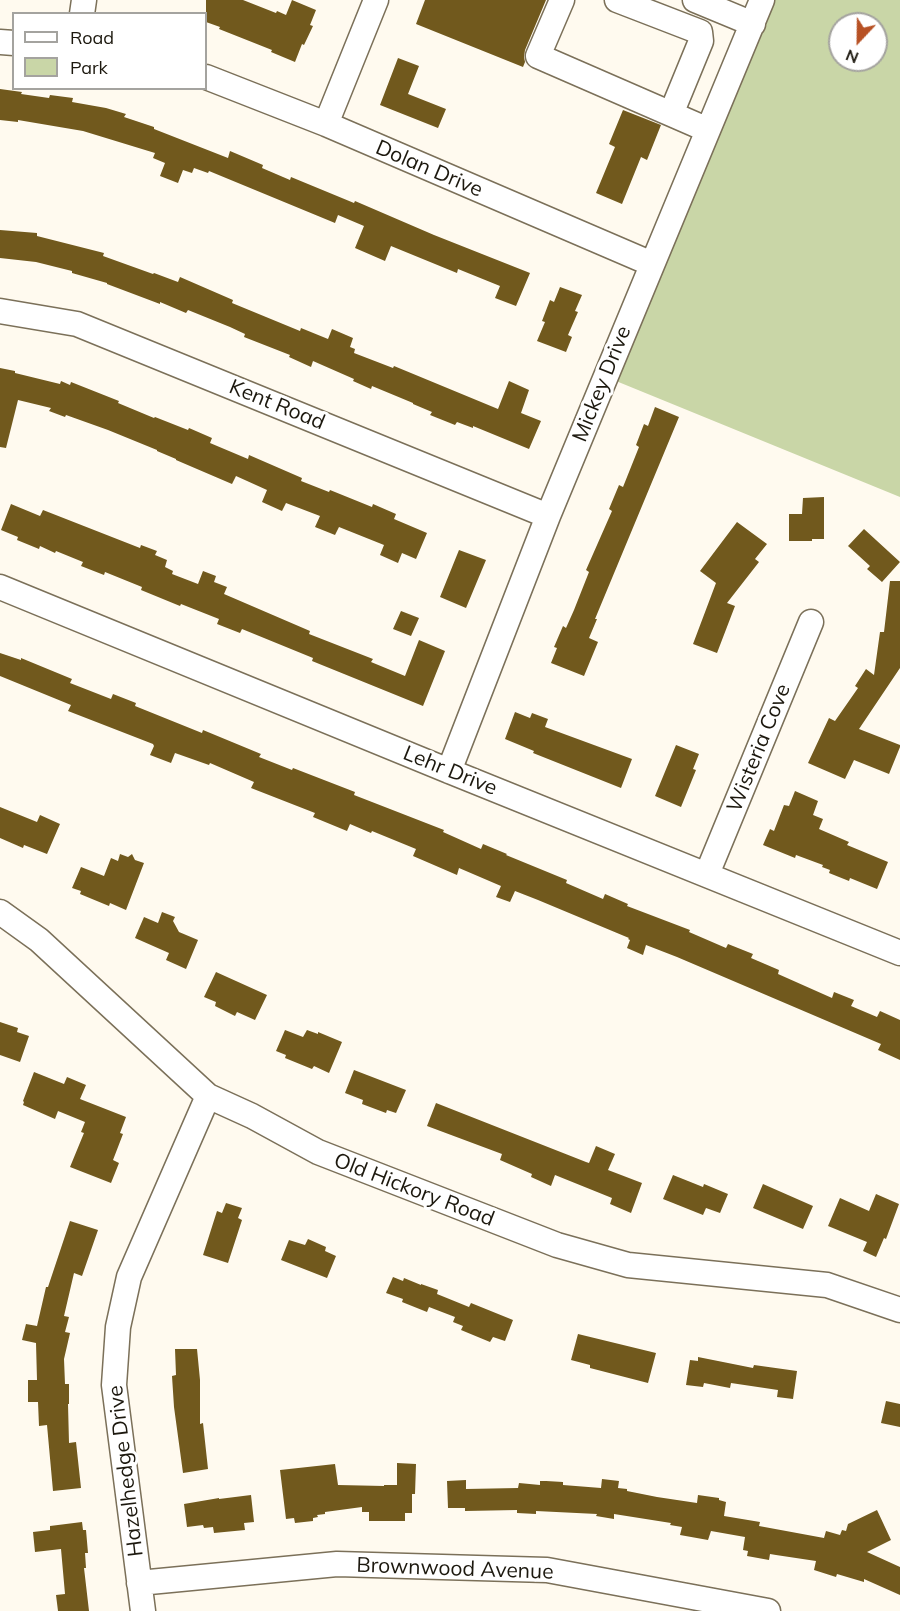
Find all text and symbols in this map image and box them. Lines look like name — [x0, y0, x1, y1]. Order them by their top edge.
legend — [12, 12, 207, 90]
north arrow — [828, 12, 888, 72]
text: Road — [70, 26, 114, 49]
text: N — [843, 45, 861, 68]
text: Park — [70, 56, 108, 79]
street label: Dolan Drive — [372, 135, 486, 203]
street label: Mickey Drive — [567, 322, 637, 446]
street label: Kent Road — [225, 374, 329, 436]
street label: Wisteria Cove — [722, 680, 796, 816]
street label: Lehr Drive — [399, 741, 501, 801]
street label: Old Hickory Road — [330, 1148, 498, 1232]
street label: Hazelhedge Drive — [103, 1384, 149, 1558]
street label: Brownwood Avenue — [356, 1553, 554, 1585]

